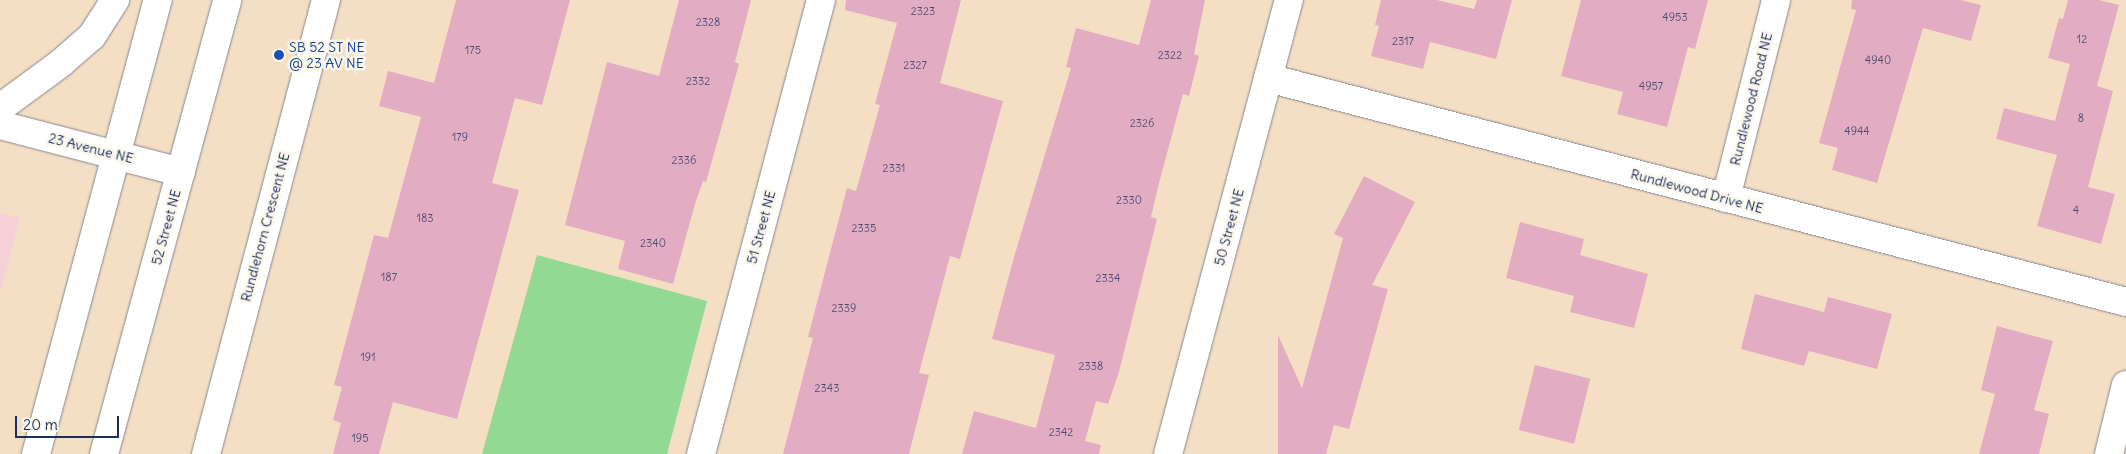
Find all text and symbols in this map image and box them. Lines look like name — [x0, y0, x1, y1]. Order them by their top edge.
house number: 2323 — [911, 4, 935, 18]
house number: 4953 — [1662, 10, 1688, 24]
house number: 2328 — [696, 15, 720, 29]
street label: Rundlewood Road NE — [1726, 31, 1776, 167]
house number: 12 — [2077, 32, 2087, 46]
house number: 2317 — [1392, 34, 1414, 48]
place label: SB 52 ST NE @ 23 AV NE — [289, 39, 365, 72]
house number: 175 — [465, 43, 481, 57]
house number: 2322 — [1158, 48, 1182, 62]
marker: SB 52 ST NE @ 23 AV NE — [273, 49, 285, 61]
house number: 4940 — [1865, 53, 1891, 67]
house number: 2327 — [903, 58, 927, 72]
house number: 2332 — [686, 74, 710, 88]
house number: 4957 — [1639, 79, 1663, 93]
house number: 8 — [2078, 111, 2084, 125]
house number: 2326 — [1130, 116, 1154, 130]
house number: 4944 — [1844, 124, 1870, 138]
street label: 23 Avenue NE — [47, 129, 135, 167]
house number: 179 — [452, 130, 468, 144]
street label: Rundlehorn Crescent NE — [237, 151, 293, 303]
house number: 2336 — [672, 153, 696, 167]
house number: 2331 — [883, 161, 905, 175]
street label: Rundlewood Drive NE — [1629, 165, 1765, 217]
street label: 52 Street NE — [148, 187, 184, 267]
street label: 50 Street NE — [1211, 187, 1247, 267]
street label: 51 Street NE — [743, 188, 779, 266]
house number: 2330 — [1116, 193, 1142, 207]
house number: 4 — [2073, 203, 2079, 217]
house number: 183 — [417, 211, 433, 225]
house number: 2335 — [852, 221, 876, 235]
house number: 2340 — [640, 236, 666, 250]
house number: 187 — [381, 270, 397, 284]
house number: 2334 — [1096, 271, 1120, 285]
house number: 2339 — [832, 301, 856, 315]
house number: 191 — [360, 350, 376, 364]
house number: 2338 — [1079, 359, 1103, 373]
house number: 2343 — [815, 381, 839, 395]
scale bar — [18, 406, 121, 438]
text: 20 m — [23, 415, 58, 434]
house number: 2342 — [1049, 425, 1073, 439]
house number: 195 — [351, 431, 369, 445]

